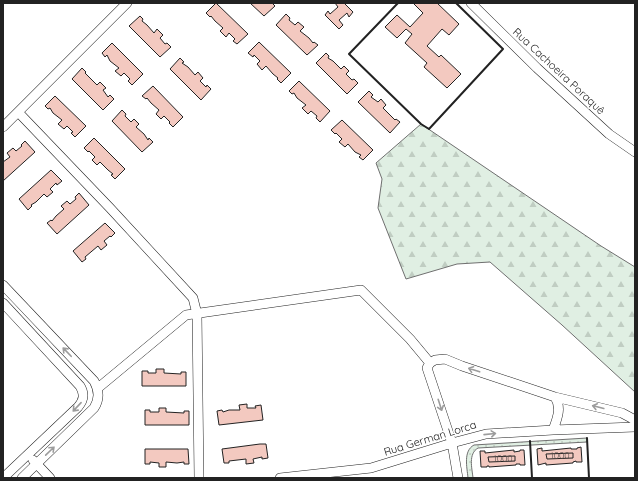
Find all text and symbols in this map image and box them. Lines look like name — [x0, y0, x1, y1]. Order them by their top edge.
street label: Rua Cachoeira Poraquê — [510, 25, 608, 117]
one-way arrow — [63, 348, 72, 358]
one-way arrow — [467, 366, 480, 373]
one-way arrow — [436, 399, 444, 411]
one-way arrow — [72, 402, 81, 412]
one-way arrow — [592, 403, 605, 411]
street label: Rua German Lorca — [382, 417, 478, 459]
one-way arrow — [483, 431, 496, 438]
one-way arrow — [45, 446, 55, 456]
house number: 1000 — [550, 450, 570, 461]
house number: 1000 — [493, 453, 513, 464]

